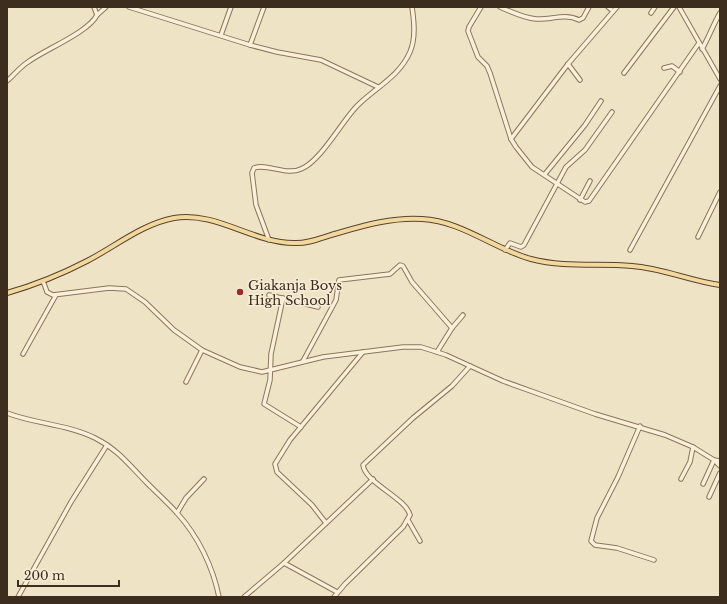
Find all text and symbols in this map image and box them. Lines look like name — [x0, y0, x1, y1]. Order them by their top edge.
place label: Giakanja Boys High School — [248, 277, 342, 309]
marker: Giakanja Boys High School — [235, 287, 245, 297]
scale bar — [18, 562, 119, 588]
text: 200 m — [24, 568, 65, 583]

